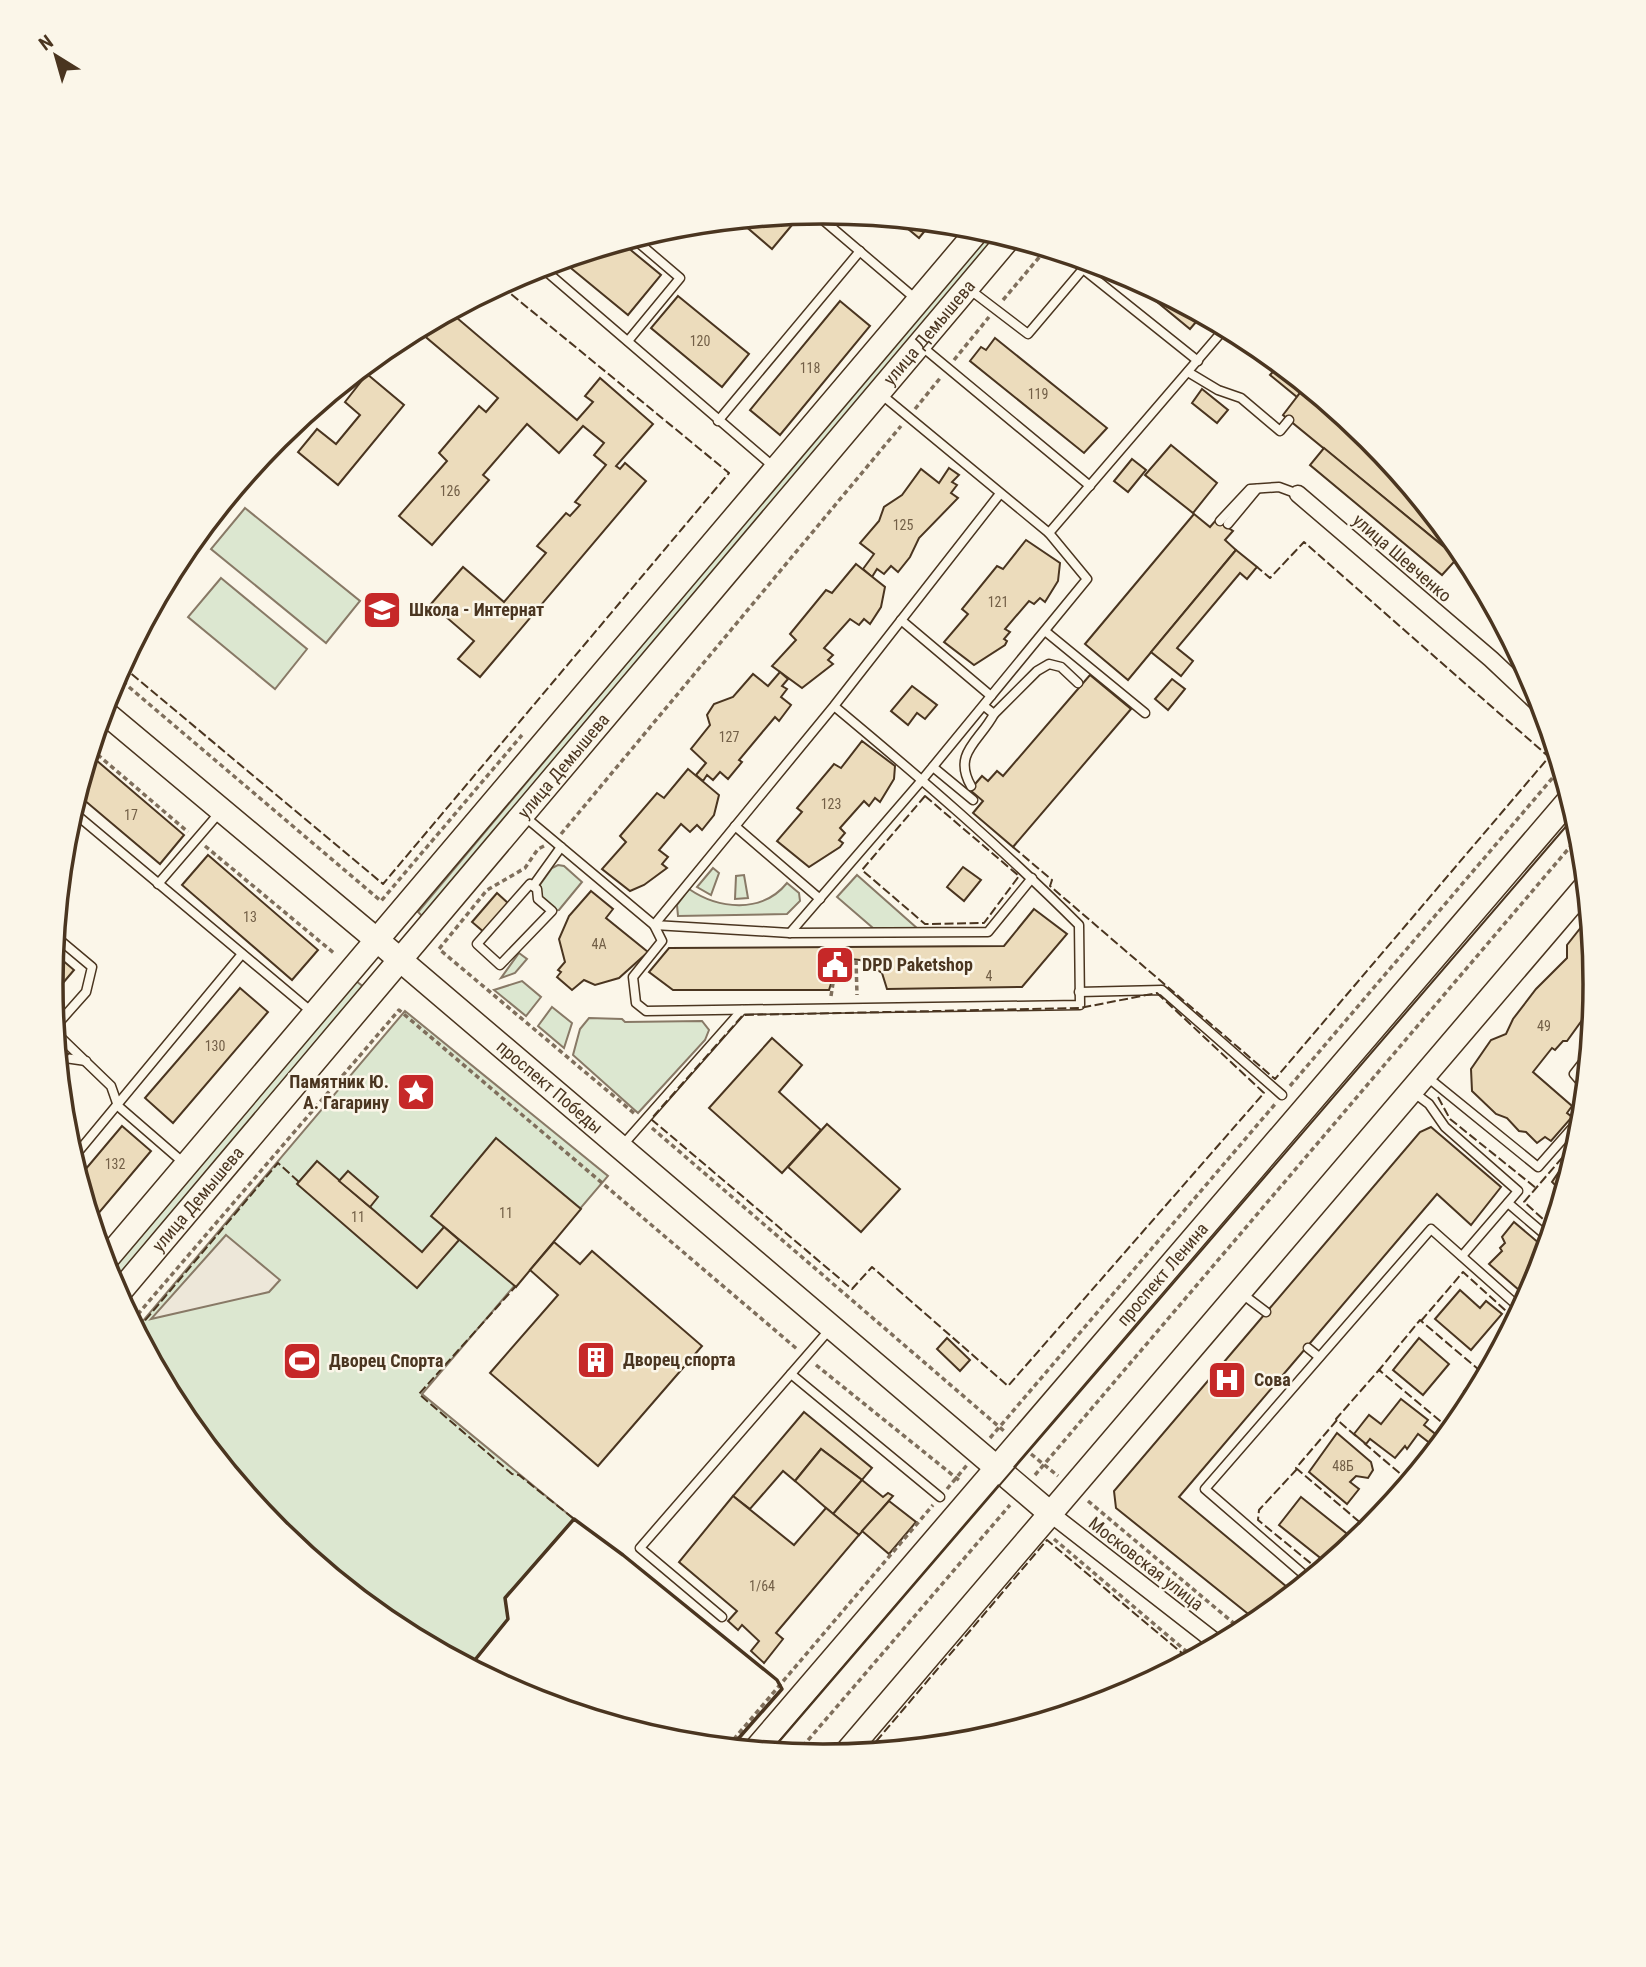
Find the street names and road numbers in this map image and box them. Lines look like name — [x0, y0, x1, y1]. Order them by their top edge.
street label: улица Демышева — [879, 276, 979, 389]
street label: улица Шевченко — [1349, 509, 1456, 606]
street label: улица Демышева — [513, 709, 613, 822]
street label: проспект Победы — [493, 1036, 607, 1138]
street label: улица Демышева — [147, 1142, 248, 1256]
street label: проспект Ленина — [1112, 1218, 1212, 1330]
street label: Московская улица — [1085, 1512, 1208, 1615]

